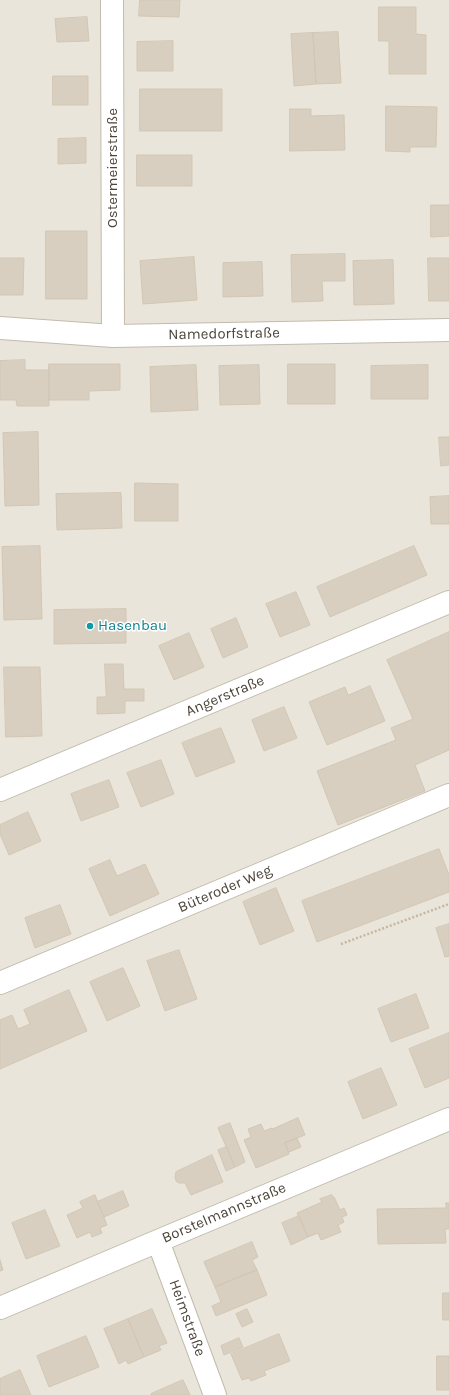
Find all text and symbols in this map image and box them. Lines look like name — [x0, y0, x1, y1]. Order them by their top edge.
street label: Ostermeierstraße — [104, 108, 122, 228]
street label: Namedorfstraße — [168, 324, 280, 344]
place label: Hasenbau — [98, 617, 167, 635]
marker: Hasenbau — [85, 621, 95, 631]
street label: Angerstraße — [183, 671, 267, 721]
street label: Büteroder Weg — [175, 861, 275, 917]
street label: Borstelmannstraße — [159, 1179, 289, 1247]
street label: Heimstraße — [165, 1277, 209, 1359]

